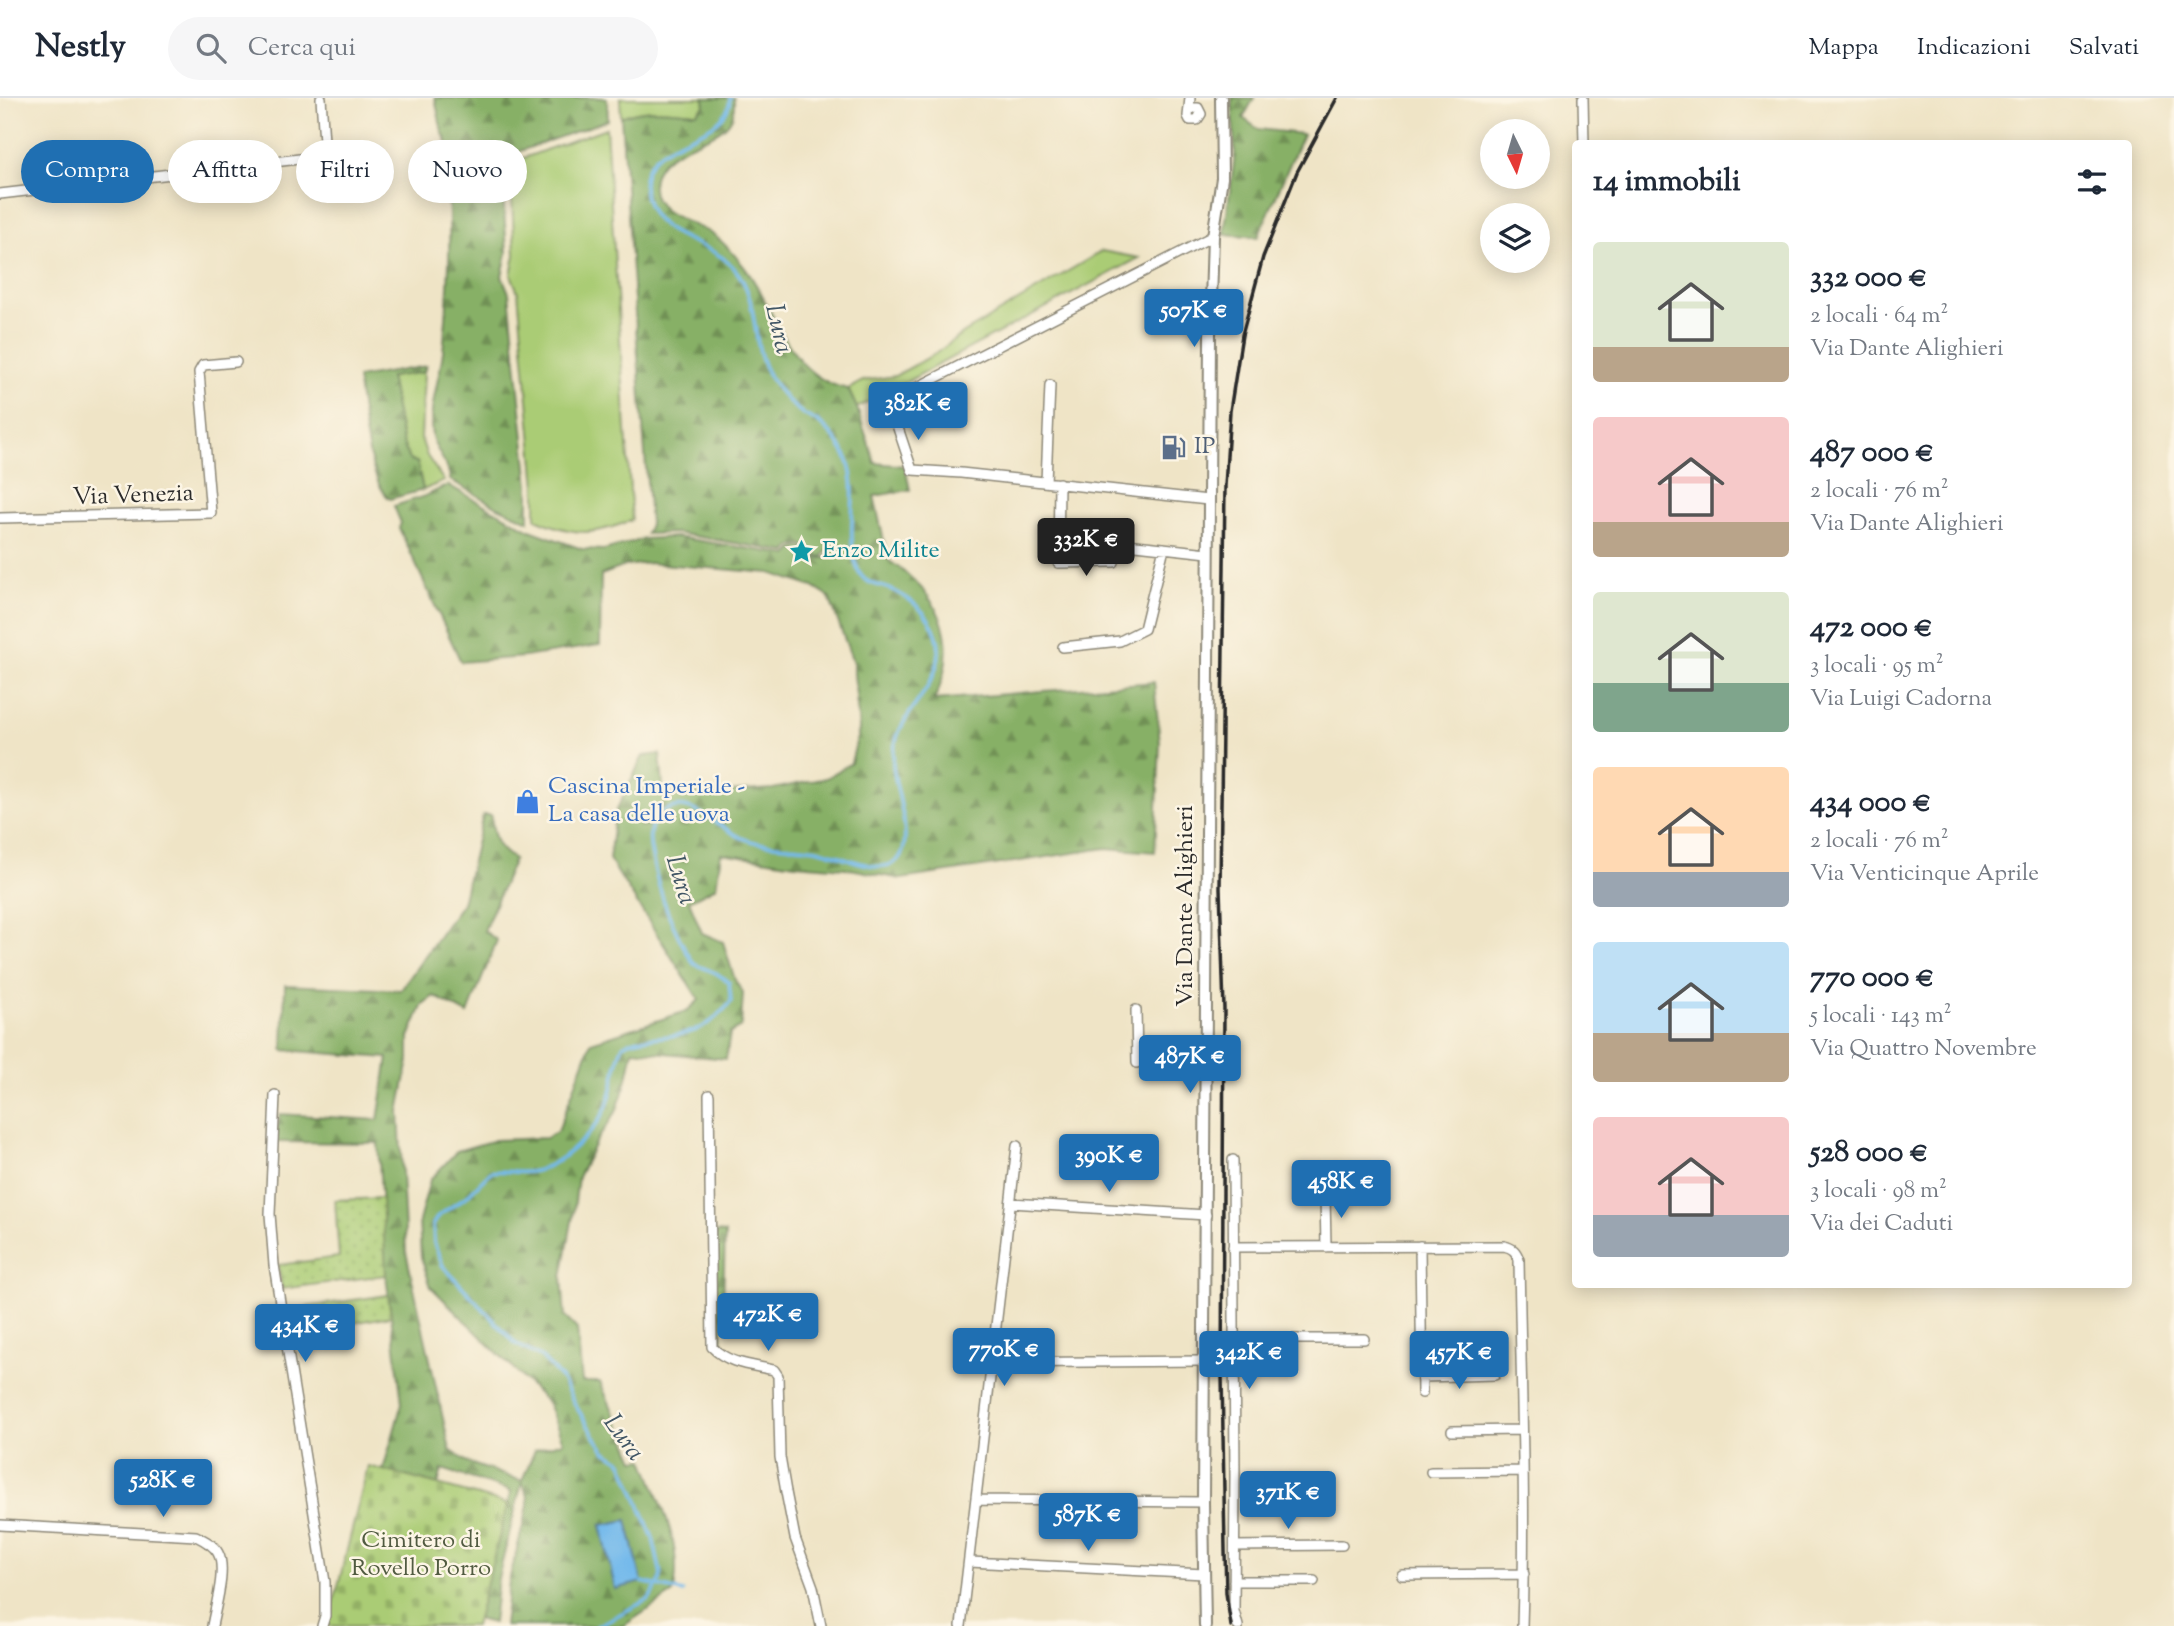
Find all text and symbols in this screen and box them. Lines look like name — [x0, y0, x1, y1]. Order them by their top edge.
search box — [168, 17, 658, 80]
text: Nestly — [35, 24, 126, 72]
icon: search — [192, 29, 230, 67]
text: Cerca qui — [248, 30, 356, 67]
text: Mappa — [1809, 31, 1879, 65]
text: Indicazioni — [1917, 31, 2031, 65]
text: Salvati — [2069, 31, 2139, 65]
north arrow — [1480, 119, 1550, 189]
map controls — [1480, 119, 1550, 273]
chip: Compra — [21, 140, 154, 203]
chip: Affitta — [168, 140, 282, 203]
chip: Filtri — [296, 140, 394, 203]
chip: Nuovo — [408, 140, 527, 203]
text: 14 immobili — [1593, 161, 1740, 204]
icon: filters — [2073, 163, 2111, 201]
button: layers — [1480, 203, 1550, 273]
text: 332 000 € — [1810, 257, 1927, 300]
icon: home — [1649, 270, 1733, 354]
pin: 507K € — [1137, 289, 1251, 349]
text: 507K € — [1160, 295, 1228, 328]
water label: Lura — [754, 300, 802, 358]
text: 2 locali · 64 m² — [1810, 300, 1948, 333]
text: Via Dante Alighieri — [1810, 333, 2003, 366]
pin: 382K € — [861, 382, 975, 442]
text: 382K € — [885, 388, 952, 421]
place label: IP — [1194, 430, 1215, 464]
text: 487 000 € — [1810, 432, 1934, 475]
fuel station icon: IP — [1160, 433, 1188, 461]
icon: home — [1649, 445, 1733, 529]
text: 2 locali · 76 m² — [1810, 475, 1949, 508]
street label: Via Venezia — [72, 477, 194, 515]
text: Via Dante Alighieri — [1810, 508, 2003, 541]
pin: 332K € — [1029, 518, 1143, 578]
text: 332K € — [1053, 524, 1119, 557]
place label: Enzo Milite — [822, 534, 940, 568]
place icon: Enzo Milite — [788, 537, 816, 565]
text: 472 000 € — [1810, 607, 1933, 650]
icon: home — [1649, 620, 1733, 704]
text: 3 locali · 95 m² — [1810, 650, 1943, 683]
text: Via Luigi Cadorna — [1810, 683, 1992, 716]
place label: Cascina Imperiale - La casa delle uova — [548, 770, 745, 832]
text: 434 000 € — [1810, 782, 1931, 825]
shop icon: Cascina Imperiale - La casa delle uova — [514, 787, 542, 815]
icon: home — [1649, 795, 1733, 879]
street label: Via Dante Alighieri — [1169, 805, 1203, 1007]
text: 2 locali · 76 m² — [1810, 825, 1949, 858]
water label: Lura — [655, 851, 705, 909]
text: Via Venticinque Aprile — [1810, 858, 2039, 891]
text: 770 000 € — [1810, 957, 1934, 1000]
icon: home — [1649, 970, 1733, 1054]
text: 5 locali · 143 m² — [1810, 1000, 1951, 1033]
text: Via Quattro Novembre — [1810, 1033, 2037, 1066]
pin: 487K € — [1133, 1035, 1247, 1095]
text: 487K € — [1155, 1041, 1225, 1074]
text: 528 000 € — [1810, 1132, 1928, 1175]
pin: 390K € — [1052, 1134, 1166, 1194]
text: 390K € — [1075, 1140, 1143, 1173]
icon: home — [1649, 1145, 1733, 1229]
pin: 458K € — [1284, 1160, 1398, 1220]
text: 458K € — [1308, 1166, 1374, 1199]
text: 3 locali · 98 m² — [1810, 1175, 1947, 1208]
text: Via dei Caduti — [1810, 1208, 1953, 1241]
pin: 472K € — [711, 1294, 825, 1353]
text: 472K € — [733, 1299, 803, 1332]
pin: 434K € — [248, 1304, 362, 1364]
text: 434K € — [271, 1310, 339, 1343]
pin: 770K € — [947, 1328, 1061, 1388]
pin: 342K € — [1192, 1332, 1306, 1391]
pin: 457K € — [1402, 1332, 1516, 1391]
text: 770K € — [969, 1334, 1039, 1367]
text: 342K € — [1215, 1337, 1283, 1370]
text: 457K € — [1426, 1337, 1492, 1370]
water label: Lura — [593, 1407, 653, 1469]
pin: 528K € — [106, 1460, 220, 1519]
text: 528K € — [130, 1465, 196, 1498]
pin: 371K € — [1231, 1472, 1345, 1531]
text: 371K € — [1256, 1477, 1320, 1510]
pin: 587K € — [1031, 1494, 1145, 1553]
text: 587K € — [1055, 1499, 1121, 1532]
park label: Cimitero di Rovello Porro — [351, 1524, 491, 1586]

